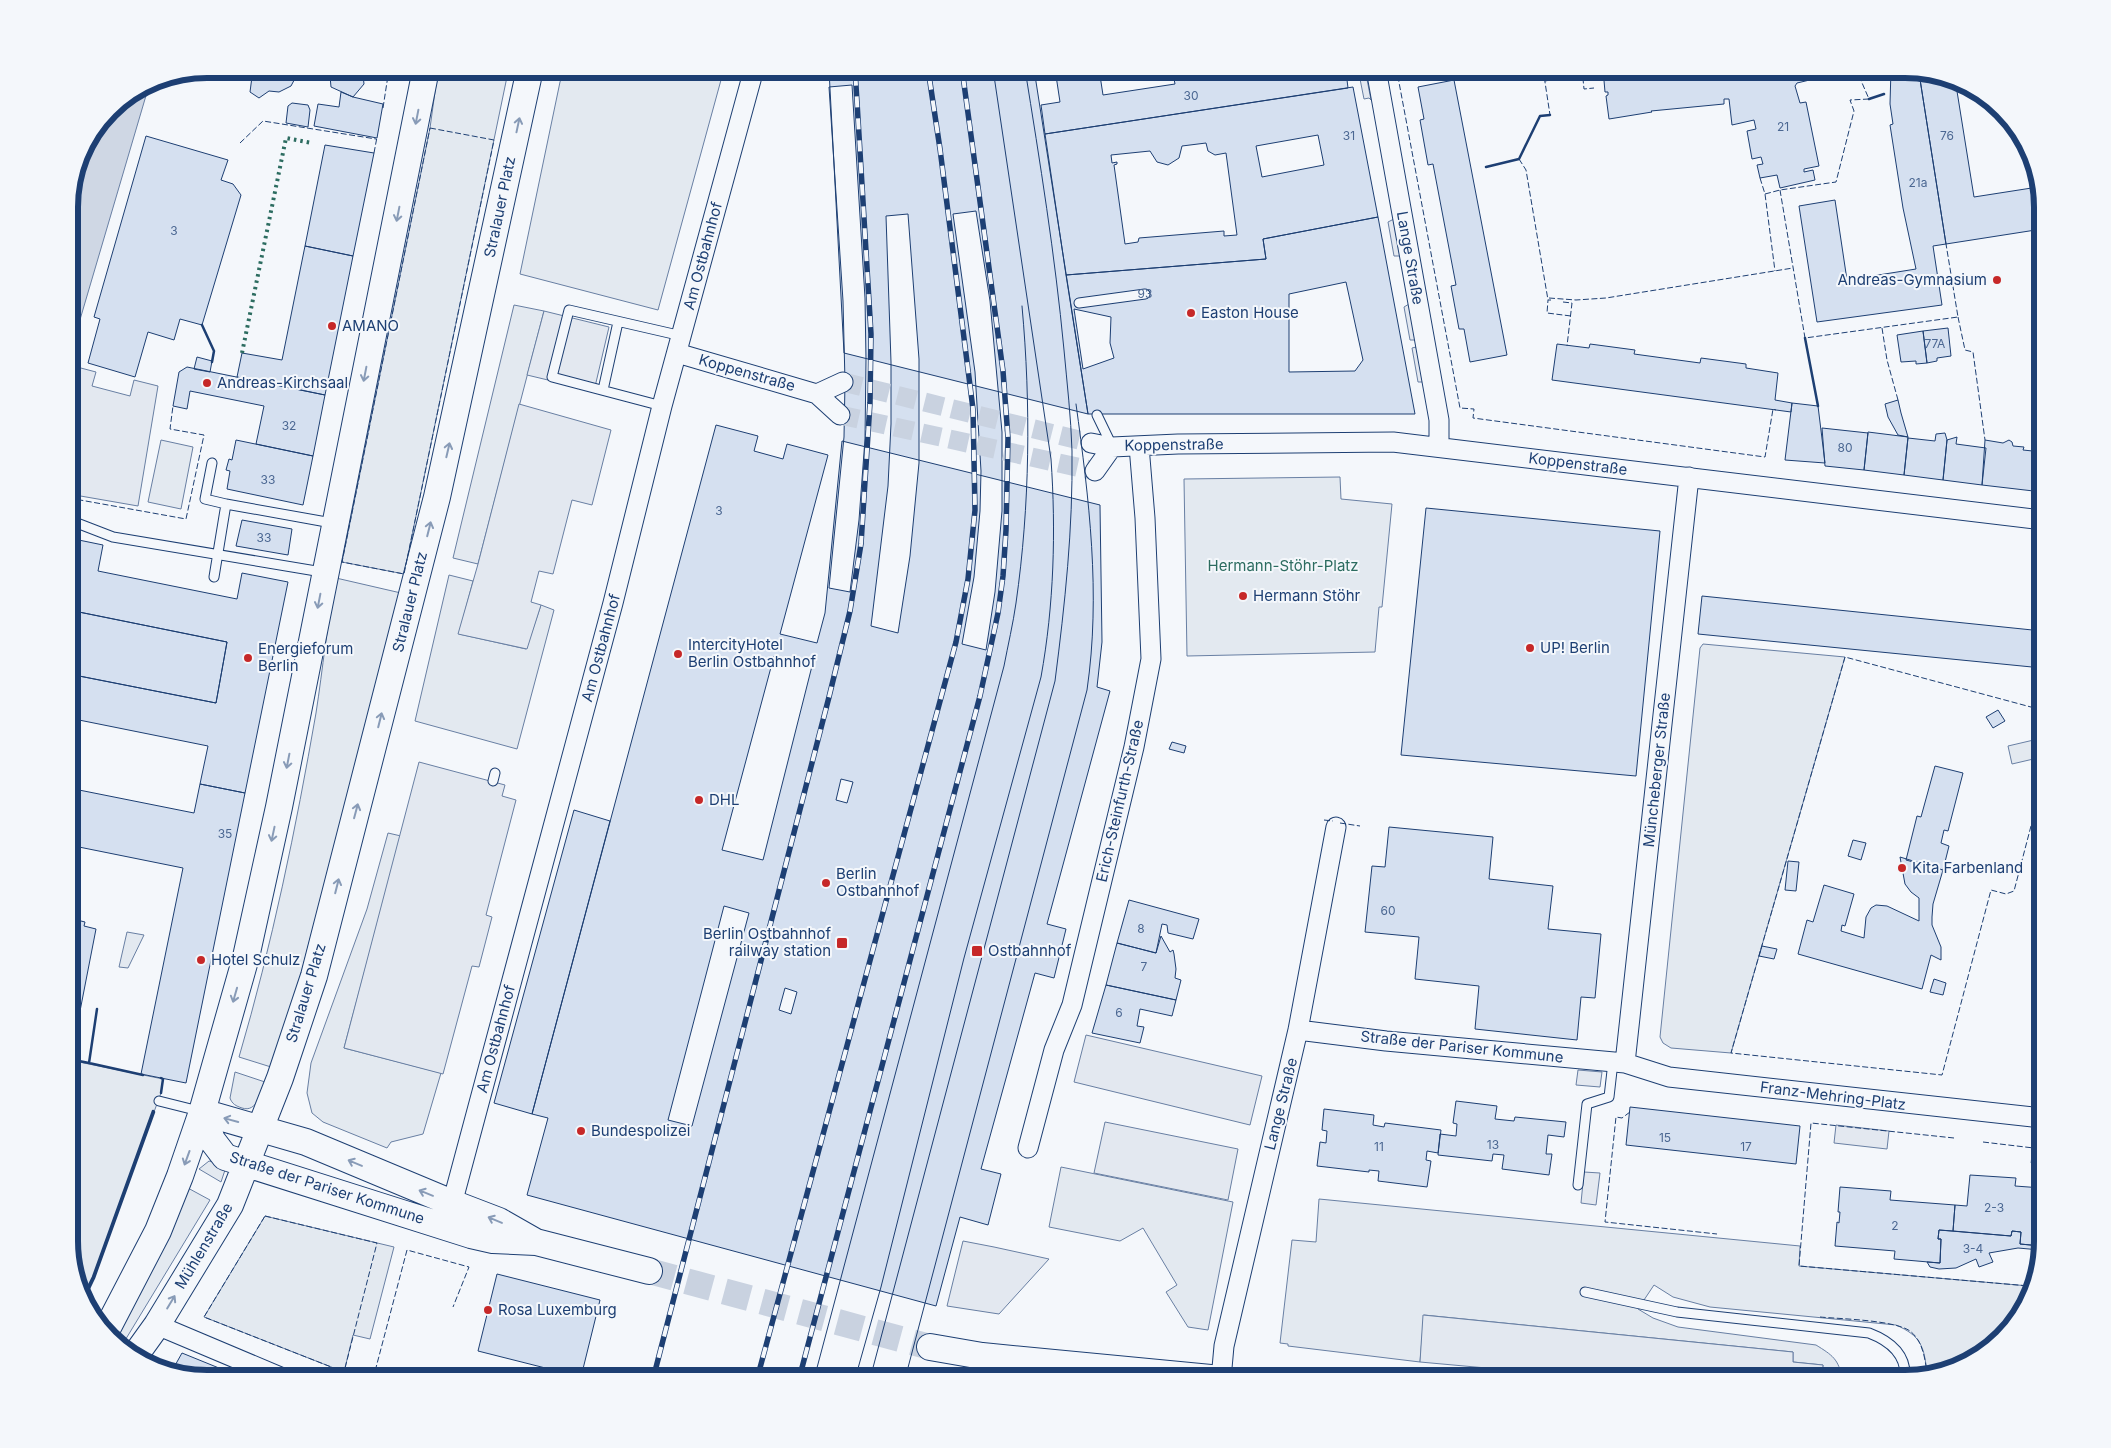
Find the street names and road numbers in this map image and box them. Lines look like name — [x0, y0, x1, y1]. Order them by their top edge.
street label: Stralauer Platz — [480, 155, 520, 259]
street label: Am Ostbahnhof — [679, 199, 726, 312]
street label: Lange Straße — [1393, 210, 1428, 306]
street label: Koppenstraße — [697, 350, 798, 395]
street label: Koppenstraße — [1124, 434, 1224, 455]
street label: Koppenstraße — [1528, 448, 1629, 479]
street label: Stralauer Platz — [388, 550, 431, 654]
street label: Am Ostbahnhof — [577, 591, 624, 704]
street label: Müncheberger Straße — [1639, 692, 1674, 848]
street label: Erich-Steinfurth-Straße — [1092, 718, 1147, 884]
street label: Stralauer Platz — [281, 941, 330, 1045]
street label: Am Ostbahnhof — [472, 982, 519, 1095]
street label: Straße der Pariser Kommune — [1360, 1026, 1564, 1067]
street label: Lange Straße — [1260, 1056, 1301, 1152]
street label: Franz-Mehring-Platz — [1759, 1077, 1907, 1114]
street label: Straße der Pariser Kommune — [227, 1147, 427, 1228]
street label: Mühlenstraße — [170, 1199, 237, 1292]

